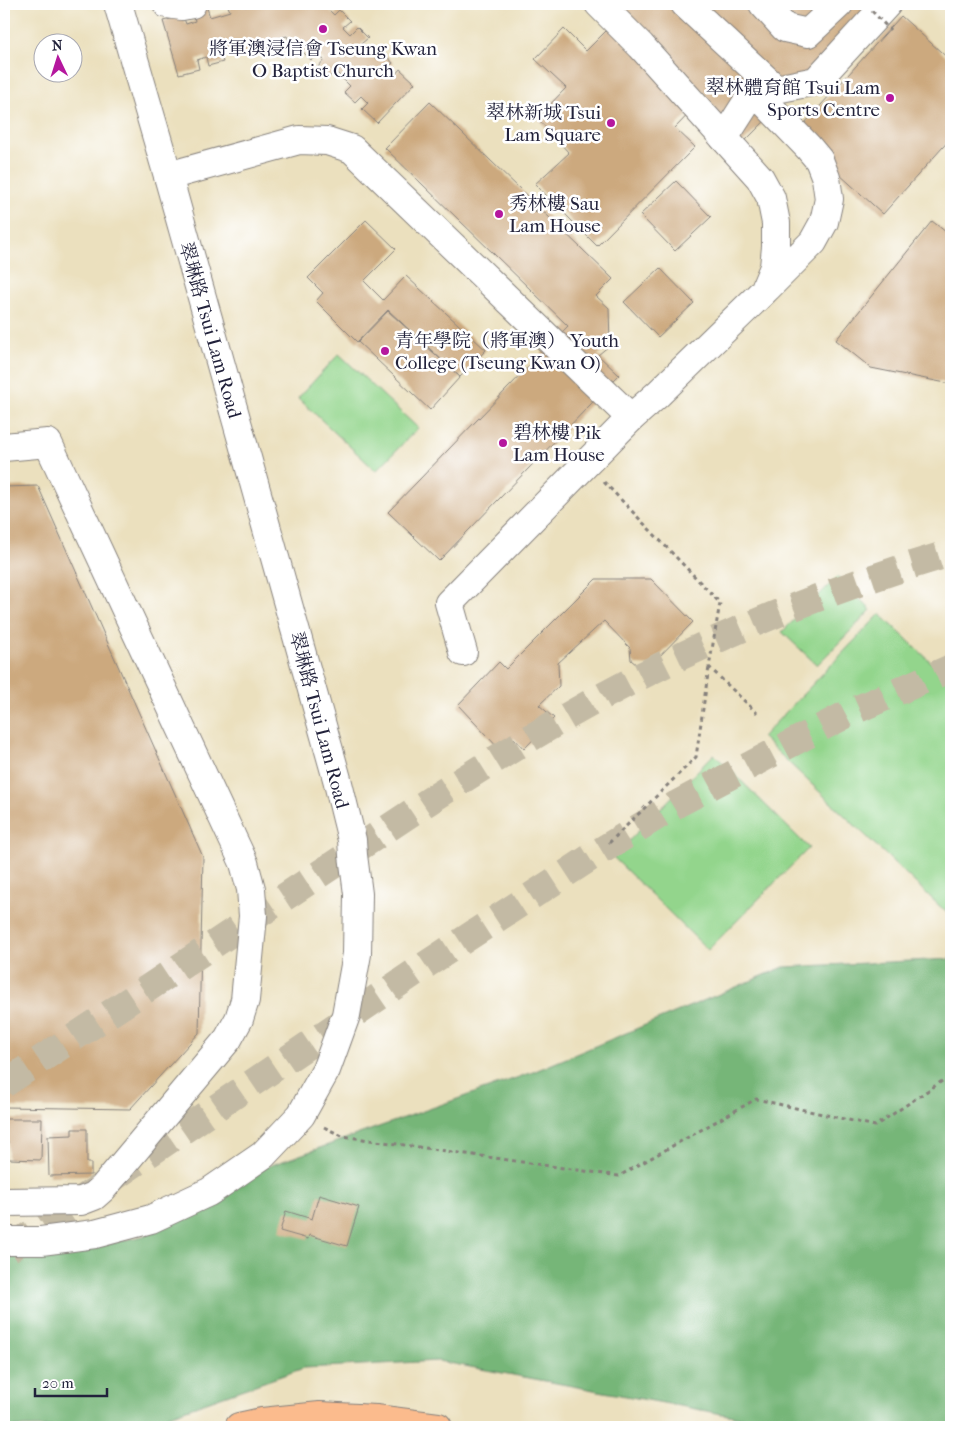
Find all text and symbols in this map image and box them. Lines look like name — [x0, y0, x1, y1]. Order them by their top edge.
marker: 將軍澳浸信會 Tseung Kwan O Baptist Church — [317, 23, 329, 35]
north arrow — [32, 32, 82, 82]
text: N — [51, 37, 63, 54]
place label: 將軍澳浸信會 Tseung Kwan O Baptist Church — [209, 38, 437, 82]
place label: 翠林體育館 Tsui Lam Sports Centre — [706, 77, 880, 121]
marker: 翠林體育館 Tsui Lam Sports Centre — [884, 92, 896, 104]
place label: 翠林新城 Tsui Lam Square — [486, 102, 601, 146]
marker: 翠林新城 Tsui Lam Square — [605, 117, 617, 129]
place label: 秀林樓 Sau Lam House — [509, 193, 601, 237]
marker: 秀林樓 Sau Lam House — [493, 208, 505, 220]
street label: 翠琳路 Tsui Lam Road — [174, 240, 246, 422]
place label: 青年學院（將軍澳） Youth College (Tseung Kwan O) — [395, 330, 619, 374]
marker: 青年學院（將軍澳） Youth College (Tseung Kwan O) — [379, 345, 391, 357]
place label: 碧林樓 Pik Lam House — [513, 422, 605, 466]
marker: 碧林樓 Pik Lam House — [497, 437, 509, 449]
street label: 翠琳路 Tsui Lam Road — [285, 629, 353, 812]
scale bar — [35, 1366, 108, 1398]
text: 20 m — [42, 1374, 74, 1392]

